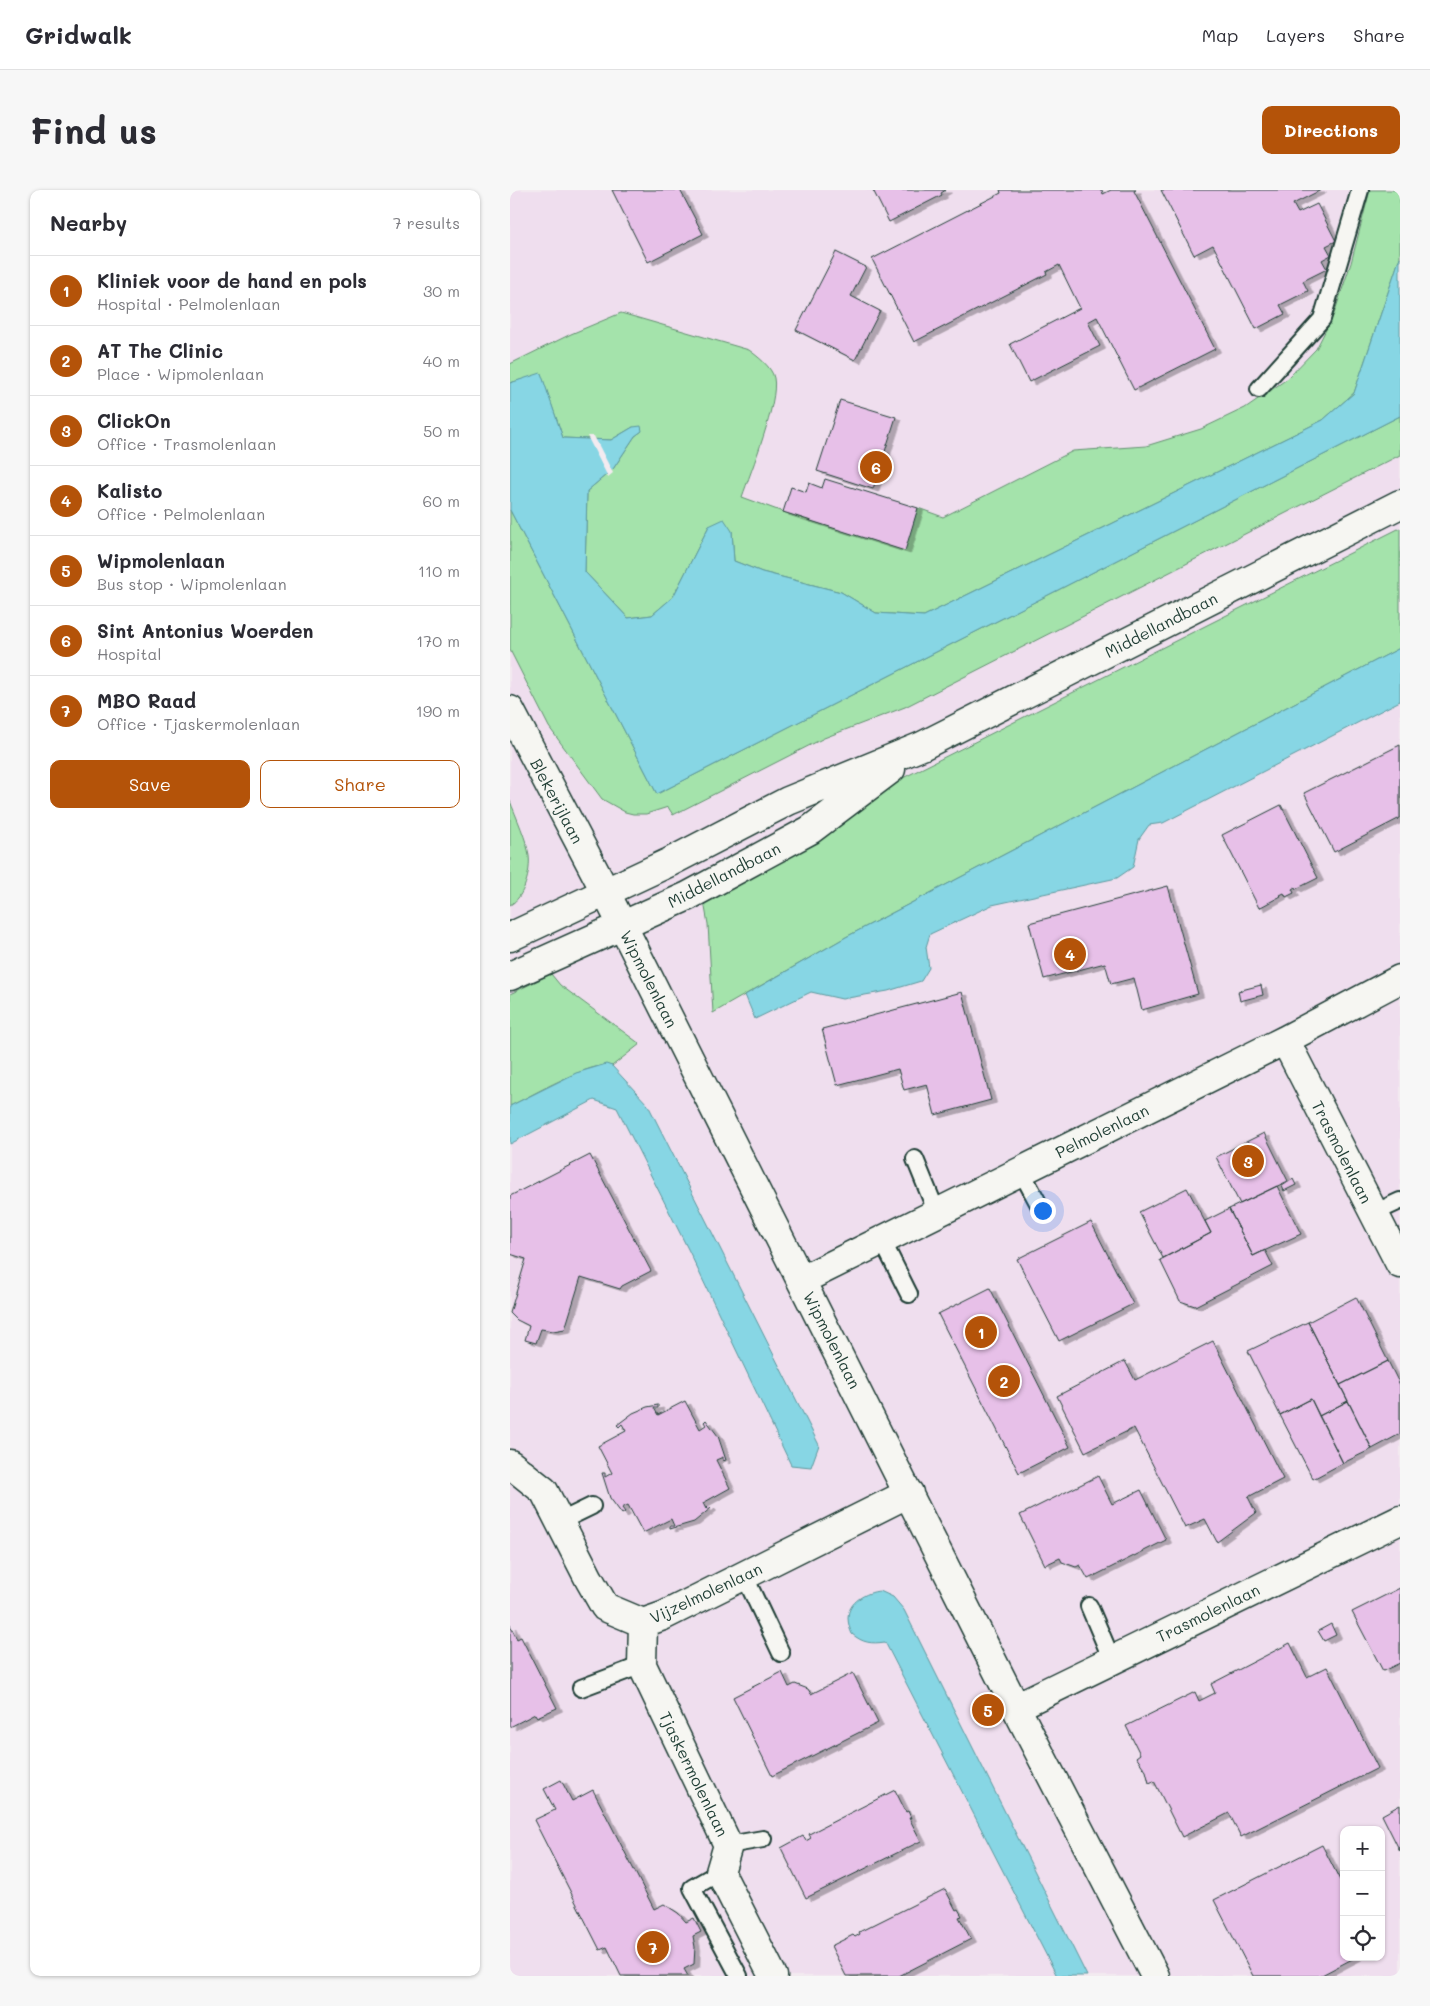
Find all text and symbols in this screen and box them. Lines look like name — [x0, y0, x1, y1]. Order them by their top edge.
text: Gridwalk — [25, 19, 132, 50]
text: Map — [1202, 23, 1238, 47]
text: Layers — [1266, 23, 1325, 47]
text: Share — [1353, 23, 1405, 47]
button: Directions — [1262, 106, 1400, 154]
text: Find us — [30, 107, 157, 153]
text: Nearby — [50, 209, 127, 236]
text: 7 results — [393, 212, 460, 233]
text: Kliniek voor de hand en pols — [97, 268, 367, 293]
text: 1 — [62, 280, 70, 301]
text: 30 m — [423, 280, 460, 301]
text: Hospital · Pelmolenlaan — [97, 293, 280, 314]
text: AT The Clinic — [97, 338, 223, 363]
text: 2 — [62, 350, 70, 371]
text: 40 m — [423, 350, 460, 371]
text: Place · Wipmolenlaan — [97, 363, 264, 384]
text: ClickOn — [97, 408, 171, 433]
text: 3 — [61, 420, 71, 441]
text: 50 m — [423, 420, 460, 441]
text: Office · Trasmolenlaan — [97, 433, 276, 454]
pin: 6 — [860, 448, 892, 486]
text: Kalisto — [97, 478, 162, 503]
text: 4 — [61, 490, 71, 511]
text: 60 m — [423, 490, 460, 511]
text: Office · Pelmolenlaan — [97, 503, 265, 524]
text: Wipmolenlaan — [97, 548, 225, 573]
text: 5 — [61, 560, 71, 581]
text: 110 m — [418, 560, 460, 581]
text: Bus stop · Wipmolenlaan — [97, 573, 287, 594]
street label: Middellandbaan — [1101, 587, 1221, 662]
text: Sint Antonius Woerden — [97, 618, 313, 643]
text: 6 — [61, 630, 71, 651]
text: 170 m — [416, 630, 460, 651]
text: Hospital — [97, 643, 161, 664]
text: MBO Raad — [97, 688, 196, 713]
text: 7 — [62, 700, 70, 721]
text: 190 m — [416, 700, 460, 721]
text: Office · Tjaskermolenlaan — [97, 713, 300, 734]
street label: Blekerijlaan — [526, 755, 589, 847]
button: Save — [50, 760, 250, 808]
button: Share — [260, 760, 460, 808]
street label: Middellandbaan — [664, 837, 784, 912]
street label: Wipmolenlaan — [616, 926, 683, 1031]
pin: 4 — [1054, 935, 1086, 973]
street label: Trasmolenlaan — [1308, 1097, 1377, 1207]
street label: Pelmolenlaan — [1052, 1099, 1152, 1162]
pin: 3 — [1232, 1142, 1264, 1180]
your location — [1030, 1198, 1056, 1224]
street label: Wipmolenlaan — [799, 1287, 866, 1392]
pin: 1 — [965, 1313, 997, 1351]
pin: 2 — [988, 1362, 1020, 1400]
street label: Vijzelmolenlaan — [646, 1557, 765, 1628]
street label: Trasmolenlaan — [1153, 1578, 1263, 1647]
pin: 5 — [972, 1691, 1004, 1729]
street label: Tjaskermolenlaan — [655, 1708, 734, 1840]
map controls — [1340, 1826, 1385, 1961]
button: + — [1340, 1826, 1385, 1871]
button: − — [1340, 1871, 1385, 1916]
button: locate — [1340, 1916, 1385, 1961]
pin: 7 — [637, 1928, 669, 1966]

